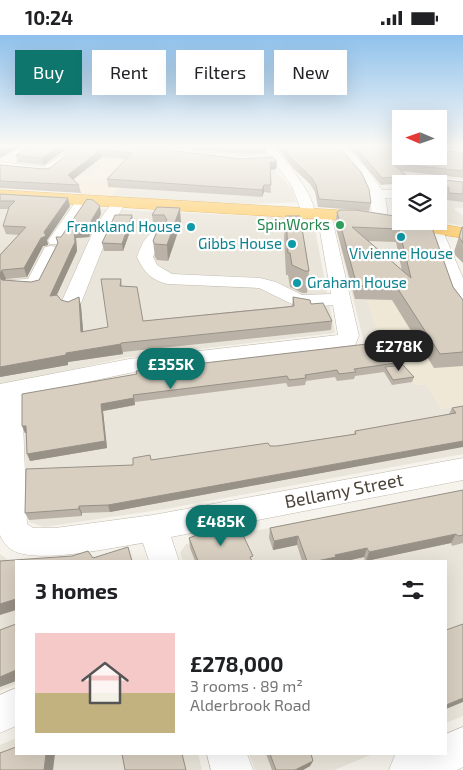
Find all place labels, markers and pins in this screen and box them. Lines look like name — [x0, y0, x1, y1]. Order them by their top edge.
place label: SpinWorks — [257, 215, 330, 233]
place label: Frankland House — [66, 217, 181, 235]
marker: SpinWorks — [334, 219, 346, 231]
marker: Frankland House — [185, 221, 197, 233]
marker: Vivienne House — [395, 231, 407, 243]
place label: Gibbs House — [198, 234, 282, 252]
marker: Gibbs House — [286, 238, 298, 250]
place label: Vivienne House — [349, 244, 453, 262]
place label: Graham House — [307, 273, 407, 291]
marker: Graham House — [291, 277, 303, 289]
pin: £278K — [364, 329, 434, 372]
pin: £355K — [136, 347, 206, 390]
pin: £485K — [186, 505, 256, 547]

